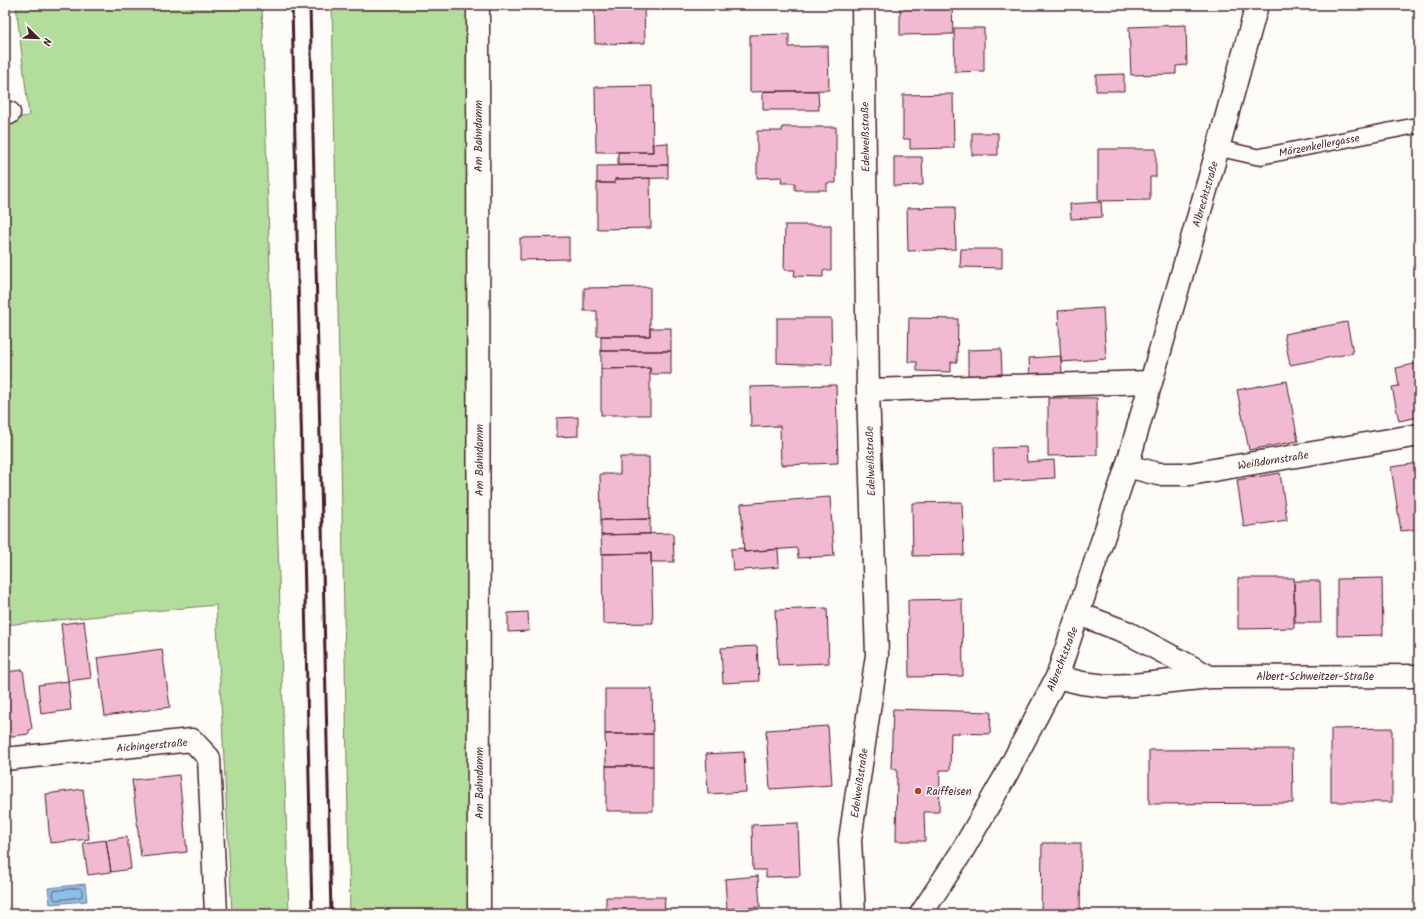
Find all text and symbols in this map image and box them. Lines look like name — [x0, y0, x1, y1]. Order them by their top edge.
north arrow — [18, 18, 58, 58]
text: N — [37, 35, 56, 48]
street label: Am Bahndamm — [470, 100, 488, 172]
street label: Edelweißstraße — [856, 102, 876, 172]
street label: Märzenkellergasse — [1277, 129, 1361, 163]
street label: Albrechtstraße — [1188, 159, 1224, 229]
street label: Am Bahndamm — [471, 424, 489, 496]
street label: Edelweißstraße — [861, 426, 881, 496]
street label: Weißdornstraße — [1236, 446, 1310, 475]
street label: Albrechtstraße — [1042, 624, 1084, 694]
street label: Albert-Schweitzer-Straße — [1256, 668, 1374, 686]
street label: Aichingerstraße — [116, 734, 189, 758]
street label: Am Bahndamm — [471, 747, 489, 819]
street label: Edelweißstraße — [846, 747, 874, 819]
place label: Raiffeisen — [926, 783, 972, 801]
marker: Raiffeisen — [913, 786, 923, 796]

